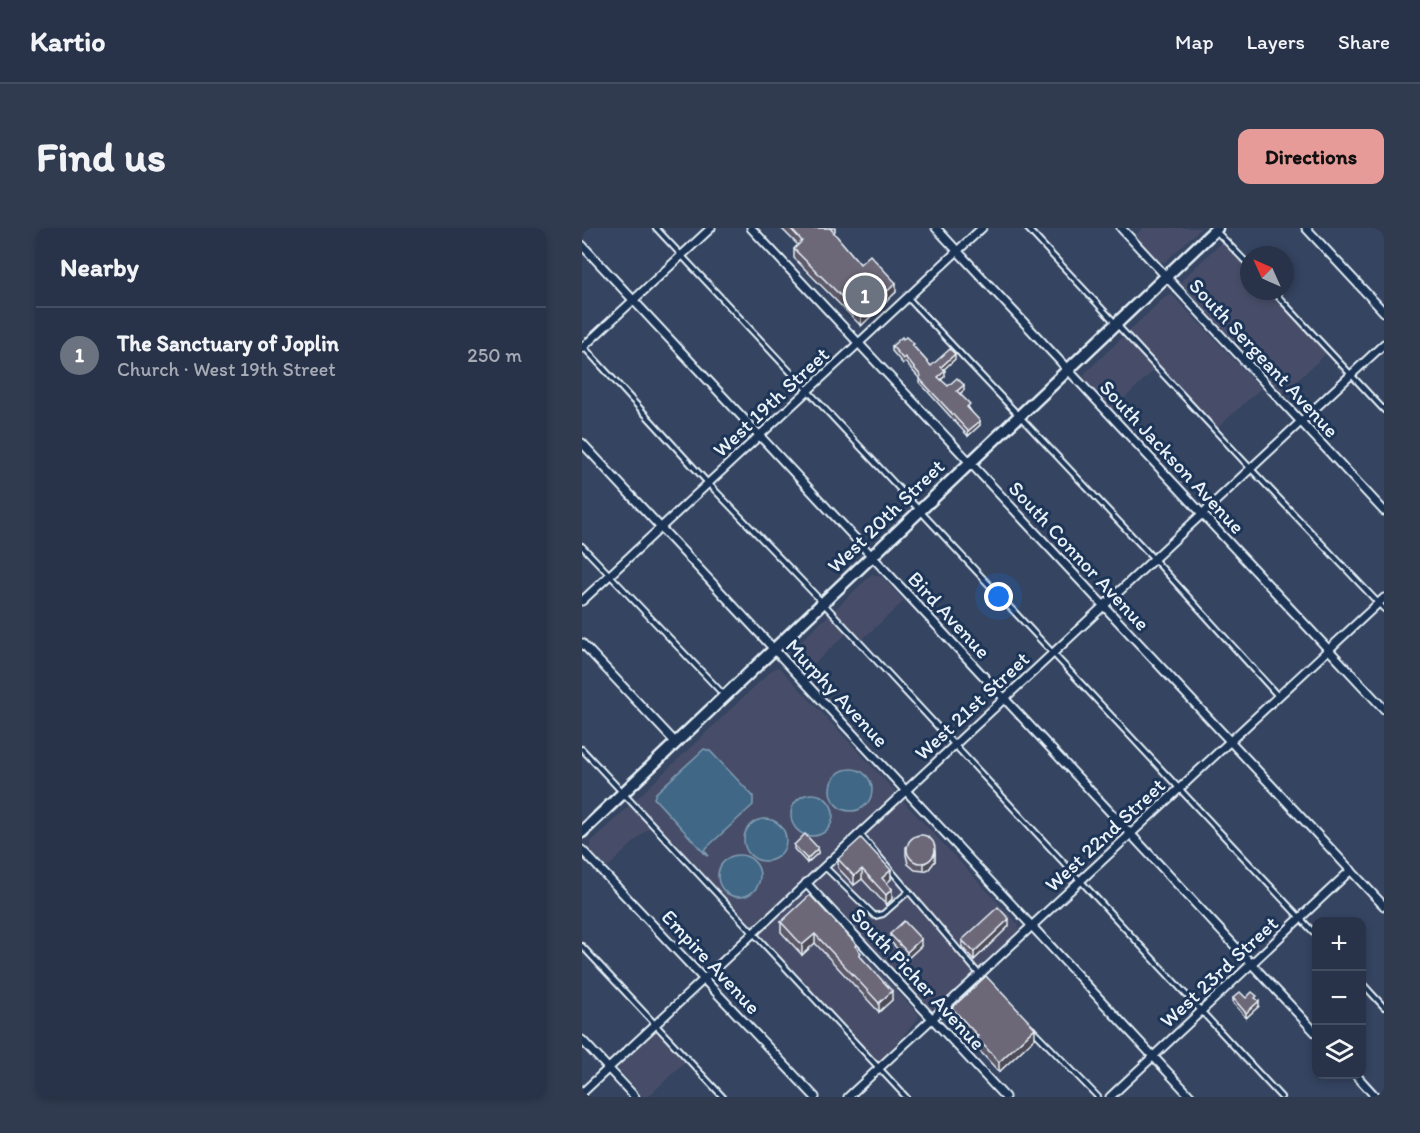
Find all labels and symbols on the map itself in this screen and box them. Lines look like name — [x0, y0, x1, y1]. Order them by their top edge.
north arrow — [1240, 246, 1294, 300]
pin: 1 — [846, 272, 884, 318]
street label: South Sergeant Avenue — [1184, 273, 1345, 442]
street label: West 19th Street — [707, 341, 834, 462]
street label: South Jackson Avenue — [1095, 375, 1250, 539]
street label: West 20th Street — [822, 453, 949, 578]
street label: South Connor Avenue — [1004, 476, 1155, 636]
street label: Bird Avenue — [903, 566, 996, 663]
your location — [984, 582, 1013, 611]
street label: Murphy Avenue — [781, 633, 894, 752]
street label: West 21st Street — [909, 646, 1034, 765]
street label: West 22nd Street — [1039, 772, 1170, 897]
street label: South Picher Avenue — [846, 902, 991, 1055]
street label: Empire Avenue — [657, 904, 766, 1019]
street label: West 23rd Street — [1154, 911, 1283, 1033]

